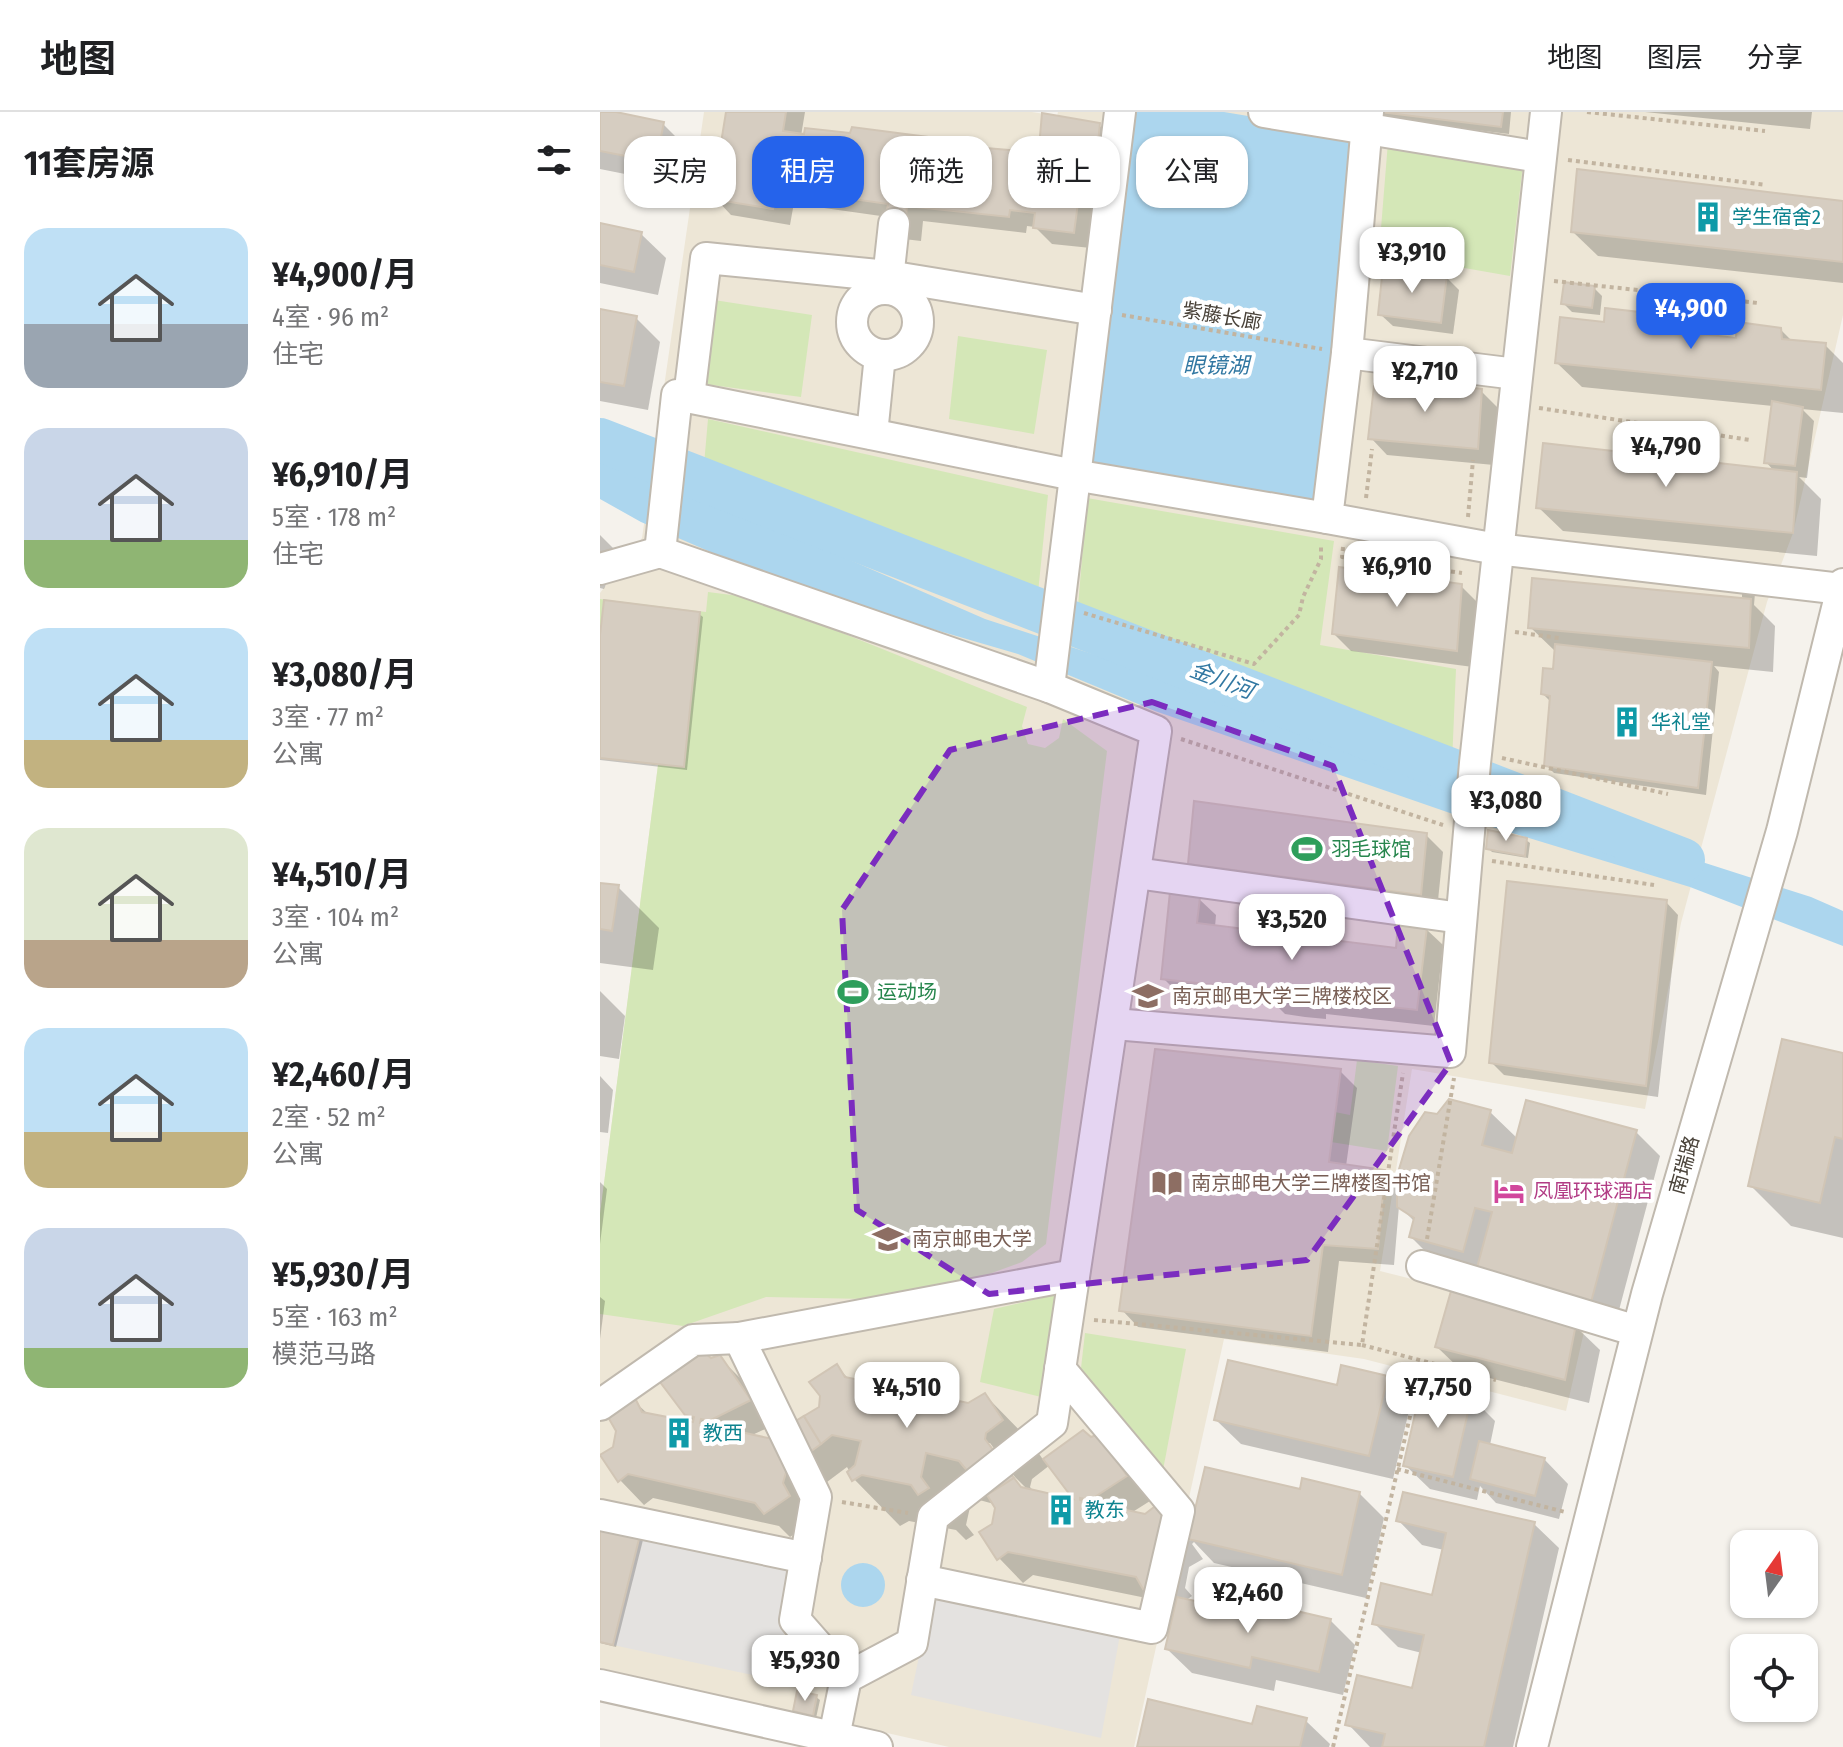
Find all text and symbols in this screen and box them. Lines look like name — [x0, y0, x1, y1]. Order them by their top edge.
text: 地图 — [40, 36, 116, 82]
text: 地图 — [1547, 41, 1603, 74]
text: 图层 — [1647, 41, 1703, 74]
text: 分享 — [1747, 41, 1803, 74]
chip: 买房 — [624, 136, 736, 208]
chip: 租房 — [752, 136, 864, 208]
chip: 筛选 — [880, 136, 992, 208]
chip: 新上 — [1008, 136, 1120, 208]
chip: 公寓 — [1136, 136, 1248, 208]
icon: filters — [532, 138, 576, 182]
text: 11套房源 — [24, 143, 154, 184]
building icon: 学生宿舍2 — [1691, 200, 1725, 234]
place label: 学生宿舍2 — [1732, 205, 1821, 229]
pin: ¥3,910 — [1347, 227, 1477, 295]
text: ¥3,910 — [1377, 237, 1447, 268]
text: ¥4,900/月 — [272, 254, 418, 295]
icon: home — [88, 260, 184, 356]
pin: ¥4,900 — [1626, 283, 1756, 351]
text: ¥4,900 — [1654, 293, 1728, 324]
street label: 紫藤长廊 — [1181, 297, 1263, 335]
text: 4室 · 96 m² — [272, 302, 389, 333]
text: 住宅 — [272, 339, 324, 370]
pin: ¥2,710 — [1360, 346, 1490, 414]
water label: 眼镜湖 — [1183, 352, 1252, 379]
text: ¥2,710 — [1391, 356, 1459, 387]
pin: ¥4,790 — [1601, 421, 1731, 489]
text: ¥4,790 — [1631, 431, 1701, 462]
text: ¥6,910/月 — [272, 454, 413, 495]
icon: home — [88, 460, 184, 556]
text: 5室 · 178 m² — [272, 502, 396, 533]
text: 住宅 — [272, 539, 324, 570]
pin: ¥6,910 — [1332, 541, 1462, 609]
text: ¥6,910 — [1362, 551, 1432, 582]
text: ¥3,080/月 — [272, 654, 418, 695]
water label: 金川河 — [1186, 656, 1261, 706]
icon: home — [88, 660, 184, 756]
text: 3室 · 77 m² — [272, 702, 384, 733]
building icon: 华礼堂 — [1610, 705, 1644, 739]
place label: 华礼堂 — [1651, 710, 1711, 734]
text: 公寓 — [272, 739, 324, 770]
pin: ¥3,080 — [1441, 775, 1571, 843]
text: ¥3,080 — [1469, 785, 1543, 816]
sports icon: 羽毛球馆 — [1290, 832, 1324, 866]
place label: 羽毛球馆 — [1331, 837, 1411, 861]
text: ¥4,510/月 — [272, 854, 412, 895]
icon: home — [88, 860, 184, 956]
pin: ¥3,520 — [1227, 894, 1357, 962]
text: 3室 · 104 m² — [272, 902, 399, 933]
text: ¥3,520 — [1257, 904, 1327, 935]
text: 公寓 — [272, 939, 324, 970]
sports icon: 运动场 — [836, 975, 870, 1009]
school or university icon: 南京邮电大学三牌楼校区 — [1131, 979, 1165, 1013]
place label: 运动场 — [877, 980, 937, 1004]
place label: 南京邮电大学三牌楼校区 — [1172, 984, 1392, 1008]
text: ¥2,460/月 — [272, 1054, 415, 1095]
icon: home — [88, 1060, 184, 1156]
text: 2室 · 52 m² — [272, 1102, 386, 1133]
street label: 南瑞路 — [1664, 1133, 1704, 1197]
text: 公寓 — [272, 1139, 324, 1170]
library icon: 南京邮电大学三牌楼图书馆 — [1150, 1166, 1184, 1200]
place label: 南京邮电大学三牌楼图书馆 — [1191, 1171, 1431, 1195]
hotel icon: 凤凰环球酒店 — [1492, 1174, 1526, 1208]
place label: 凤凰环球酒店 — [1533, 1179, 1653, 1203]
school or university icon: 南京邮电大学 — [871, 1222, 905, 1256]
place label: 南京邮电大学 — [912, 1227, 1032, 1251]
text: ¥5,930/月 — [272, 1254, 414, 1295]
icon: home — [88, 1260, 184, 1356]
text: 5室 · 163 m² — [272, 1302, 398, 1333]
text: 模范马路 — [272, 1339, 376, 1370]
pin: ¥4,510 — [842, 1362, 972, 1430]
pin: ¥7,750 — [1373, 1362, 1503, 1430]
text: ¥4,510 — [873, 1372, 941, 1403]
text: ¥7,750 — [1404, 1372, 1472, 1403]
building icon: 教西 — [662, 1416, 696, 1450]
place label: 教西 — [703, 1421, 743, 1445]
building icon: 教东 — [1044, 1493, 1078, 1527]
place label: 教东 — [1085, 1498, 1125, 1522]
north arrow — [1730, 1530, 1818, 1618]
map controls — [1730, 1530, 1818, 1722]
pin: ¥2,460 — [1183, 1567, 1313, 1635]
text: ¥2,460 — [1212, 1577, 1284, 1608]
button: locate — [1730, 1634, 1818, 1722]
pin: ¥5,930 — [740, 1635, 870, 1703]
text: ¥5,930 — [770, 1645, 840, 1676]

